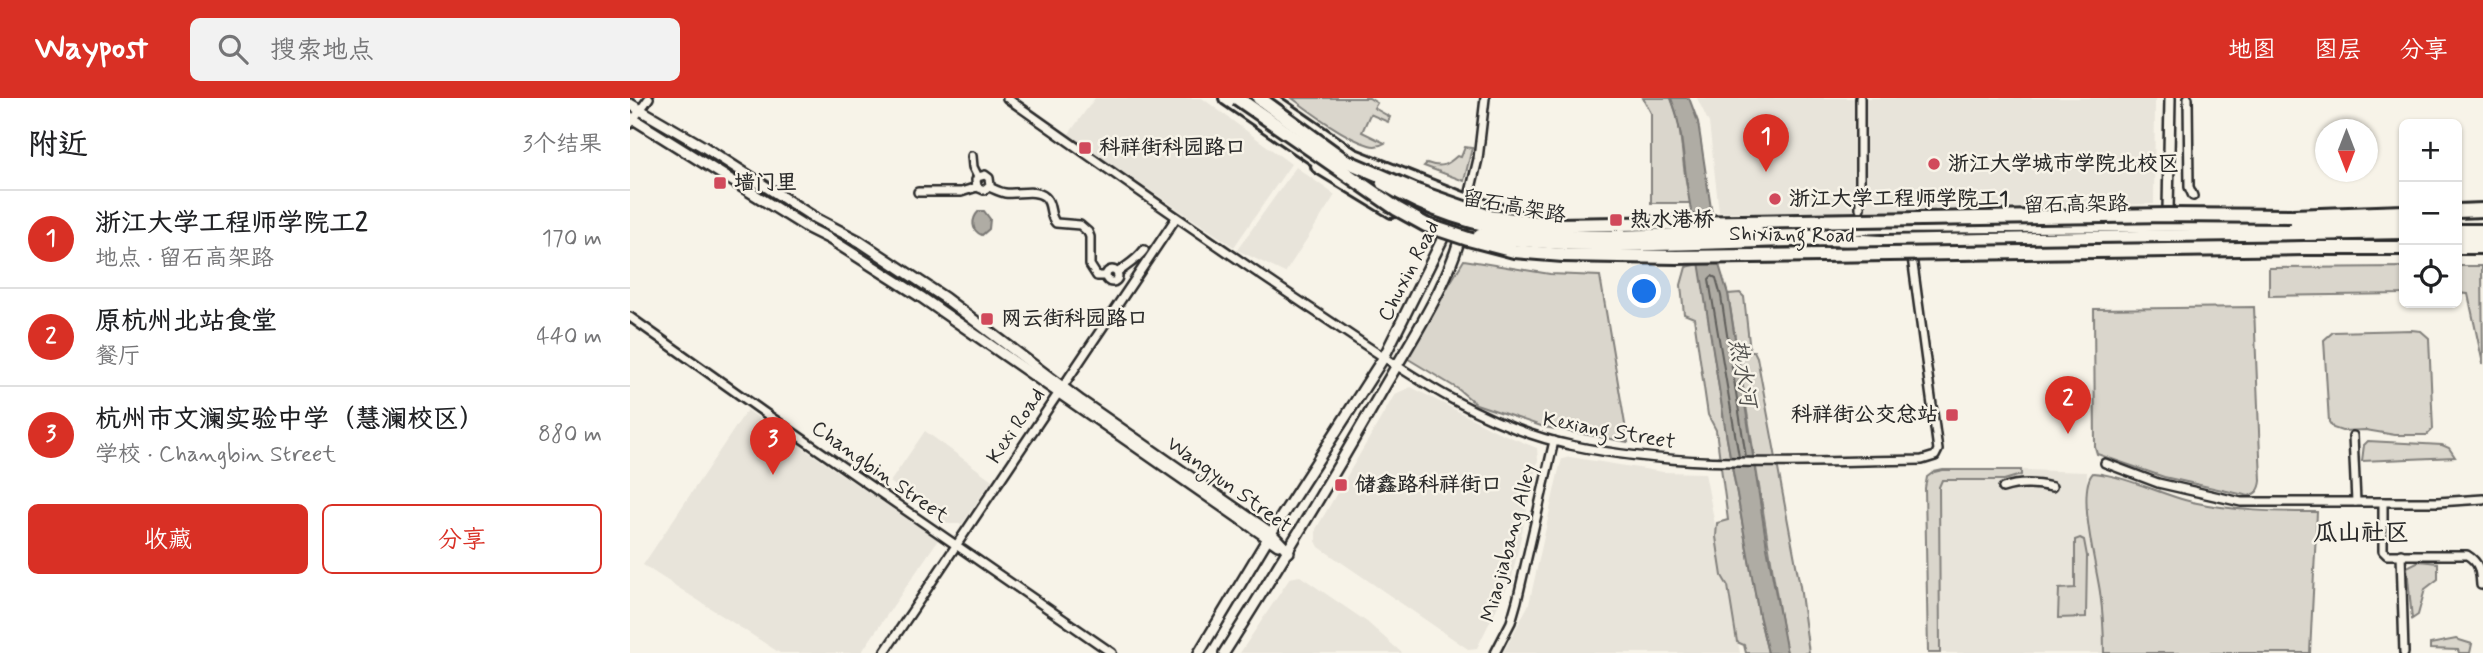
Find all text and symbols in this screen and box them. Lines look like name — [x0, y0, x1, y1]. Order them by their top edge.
search box — [190, 18, 680, 81]
text: Waypost — [35, 27, 148, 71]
icon: search — [214, 30, 252, 68]
text: 搜索地点 — [270, 34, 374, 68]
text: 地图 — [2228, 35, 2276, 66]
text: 图层 — [2314, 35, 2362, 66]
text: 分享 — [2400, 35, 2448, 66]
pin: 1 — [1743, 114, 1789, 172]
north arrow — [2315, 119, 2378, 182]
map controls — [2399, 119, 2462, 308]
button: + — [2399, 119, 2462, 182]
text: 附近 — [28, 126, 88, 165]
text: 3个结果 — [523, 130, 602, 160]
place label: 科祥街科园路口 — [1099, 134, 1246, 162]
marker: 科祥街科园路口 — [1077, 140, 1093, 156]
place label: 浙江大学城市学院北校区 — [1948, 150, 2179, 178]
marker: 浙江大学城市学院北校区 — [1926, 156, 1942, 172]
place label: 墙门里 — [734, 169, 797, 197]
marker: 墙门里 — [712, 175, 728, 191]
button: − — [2399, 182, 2462, 245]
street label: 留石高架路 — [1460, 184, 1568, 230]
place label: 浙江大学工程师学院工1 — [1789, 185, 2008, 213]
street label: 留石高架路 — [2023, 190, 2129, 220]
marker: 浙江大学工程师学院工1 — [1767, 191, 1783, 207]
place label: 热水港桥 — [1630, 206, 1714, 234]
text: 浙江大学工程师学院工2 — [95, 207, 368, 241]
marker: 热水港桥 — [1608, 212, 1624, 228]
street label: Chuxin Road — [1372, 216, 1446, 326]
street label: Shixiang Road — [1729, 220, 1855, 252]
text: 1 — [46, 224, 56, 254]
text: 170 m — [542, 224, 602, 254]
text: 地点 · 留石高架路 — [95, 244, 274, 274]
button: locate — [2399, 245, 2462, 308]
your location — [1627, 274, 1661, 308]
text: 原杭州北站食堂 — [95, 305, 277, 339]
place label: 网云街科园路口 — [1001, 305, 1148, 333]
marker: 网云街科园路口 — [979, 311, 995, 327]
text: 2 — [45, 322, 57, 352]
text: 440 m — [536, 322, 602, 352]
water label: 热水河 — [1721, 336, 1763, 414]
text: 餐厅 — [95, 342, 141, 372]
pin: 2 — [2045, 376, 2091, 434]
street label: Kexi Road — [980, 382, 1052, 470]
place label: 科祥街公交总站 — [1791, 401, 1938, 429]
text: 杭州市文澜实验中学（慧澜校区） — [95, 403, 485, 437]
street label: Kexiang Street — [1540, 406, 1677, 458]
marker: 科祥街公交总站 — [1944, 407, 1960, 423]
street label: Changbin Street — [806, 414, 955, 530]
pin: 3 — [750, 417, 796, 475]
text: 3 — [46, 420, 56, 450]
text: 880 m — [538, 420, 602, 450]
street label: Wangyun Street — [1160, 430, 1297, 541]
text: 学校 · Changbin Street — [95, 440, 336, 470]
street label: Miaojiabang Alley — [1474, 461, 1544, 625]
place label: 储鑫路科祥街口 — [1355, 471, 1502, 499]
marker: 储鑫路科祥街口 — [1333, 477, 1349, 493]
button: 收藏 — [28, 504, 308, 574]
button: 分享 — [322, 504, 602, 574]
district label: 瓜山社区 — [2313, 518, 2409, 549]

